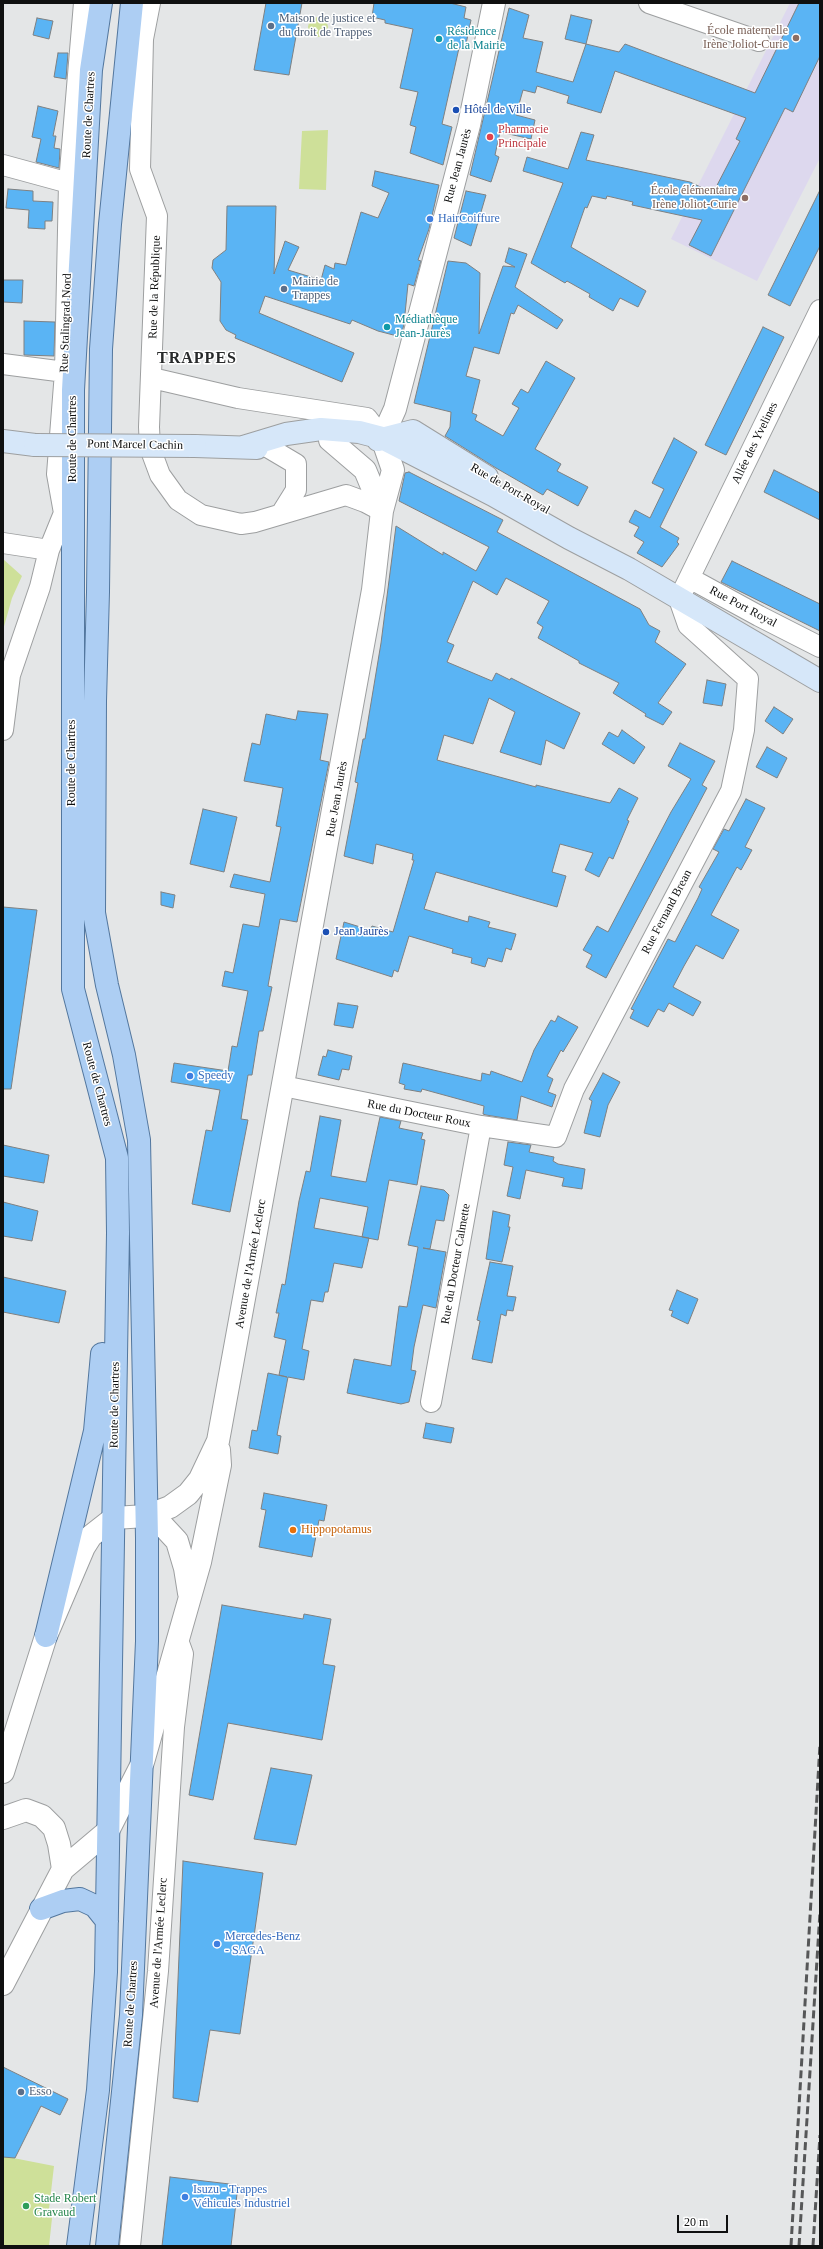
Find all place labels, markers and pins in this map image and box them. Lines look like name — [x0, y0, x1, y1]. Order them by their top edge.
place label: Maison de justice et du droit de Trappes — [279, 12, 375, 40]
marker: Maison de justice et du droit de Trappes — [266, 21, 276, 31]
place label: École maternelle Irène Joliot-Curie — [703, 24, 788, 52]
place label: Résidence de la Mairie — [447, 25, 505, 53]
marker: École maternelle Irène Joliot-Curie — [791, 33, 801, 43]
marker: Résidence de la Mairie — [434, 34, 444, 44]
place label: Hôtel de Ville — [464, 103, 531, 117]
marker: Hôtel de Ville — [451, 105, 461, 115]
place label: Pharmacie Principale — [498, 123, 549, 151]
marker: Pharmacie Principale — [485, 132, 495, 142]
place label: École élémentaire Irène Joliot-Curie — [651, 184, 737, 212]
marker: École élémentaire Irène Joliot-Curie — [740, 193, 750, 203]
place label: HairCoiffure — [438, 212, 500, 226]
marker: HairCoiffure — [425, 214, 435, 224]
place label: Mairie de Trappes — [292, 275, 338, 303]
marker: Mairie de Trappes — [279, 284, 289, 294]
place label: Médiathèque Jean-Jaurès — [395, 313, 458, 341]
marker: Médiathèque Jean-Jaurès — [382, 322, 392, 332]
place label: Jean Jaurès — [334, 925, 388, 939]
marker: Jean Jaurès — [321, 927, 331, 937]
place label: Speedy — [198, 1069, 233, 1083]
marker: Speedy — [185, 1071, 195, 1081]
place label: Hippopotamus — [301, 1523, 372, 1537]
marker: Hippopotamus — [288, 1525, 298, 1535]
place label: Mercedes-Benz - SAGA — [225, 1930, 300, 1958]
marker: Mercedes-Benz - SAGA — [212, 1939, 222, 1949]
place label: Esso — [29, 2085, 52, 2099]
marker: Esso — [16, 2087, 26, 2097]
place label: Isuzu - Trappes Véhicules Industriel — [193, 2183, 290, 2211]
place label: Stade Robert Gravaud — [34, 2192, 96, 2220]
marker: Isuzu - Trappes Véhicules Industriel — [180, 2192, 190, 2202]
marker: Stade Robert Gravaud — [21, 2201, 31, 2211]

